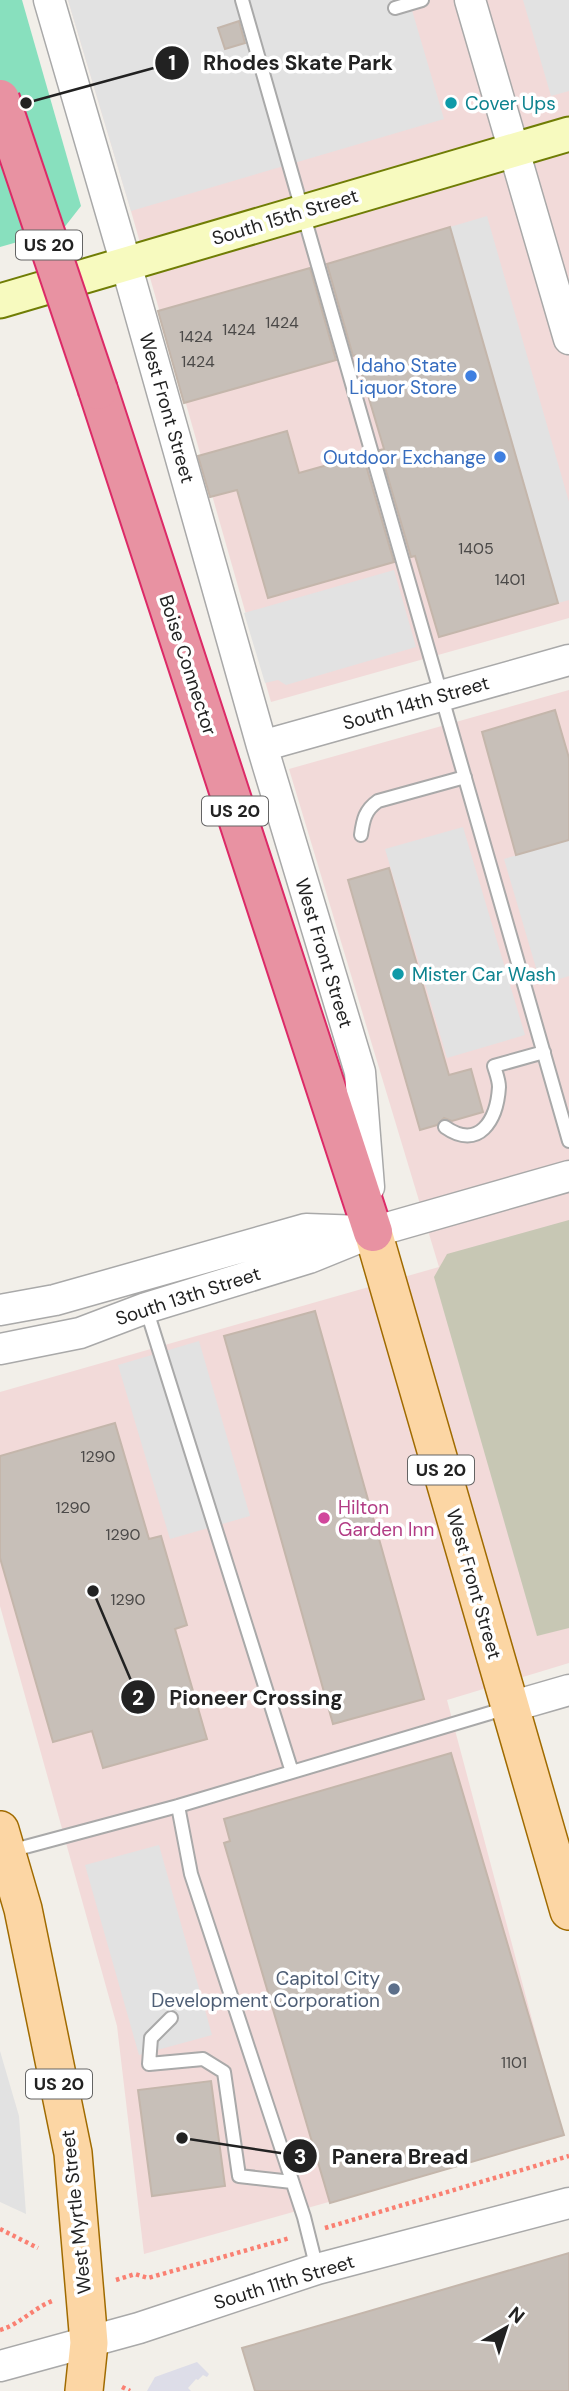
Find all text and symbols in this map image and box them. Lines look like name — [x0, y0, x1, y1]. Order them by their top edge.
callout: Rhodes Skate Park — [154, 42, 407, 84]
text: 1 — [168, 49, 176, 77]
text: Rhodes Skate Park — [203, 49, 393, 77]
place label: Cover Ups — [465, 91, 556, 116]
marker: Cover Ups — [443, 95, 459, 111]
street label: South 15th Street — [209, 183, 361, 251]
road number: US 20 — [16, 230, 82, 260]
house number: 1424 — [265, 312, 299, 333]
house number: 1424 — [222, 319, 256, 340]
house number: 1424 — [179, 326, 213, 347]
street label: West Front Street — [134, 330, 200, 486]
house number: 1424 — [181, 351, 215, 372]
place label: Idaho State Liquor Store — [349, 353, 457, 400]
marker: Idaho State Liquor Store — [463, 368, 479, 384]
place label: Outdoor Exchange — [323, 445, 486, 470]
marker: Outdoor Exchange — [492, 449, 508, 465]
house number: 1405 — [458, 538, 494, 559]
house number: 1401 — [495, 569, 525, 590]
street label: Boise Connector — [154, 592, 222, 738]
street label: South 14th Street — [340, 670, 492, 736]
road number: US 20 — [202, 796, 268, 826]
street label: West Front Street — [289, 875, 359, 1031]
place label: Mister Car Wash — [412, 962, 556, 987]
marker: Mister Car Wash — [390, 966, 406, 982]
street label: South 13th Street — [112, 1261, 264, 1331]
house number: 1290 — [80, 1446, 116, 1467]
road number: US 20 — [408, 1456, 474, 1484]
place label: Hilton Garden Inn — [338, 1495, 434, 1542]
house number: 1290 — [55, 1497, 91, 1518]
street label: West Front Street — [441, 1506, 507, 1662]
marker: Hilton Garden Inn — [316, 1510, 332, 1526]
house number: 1290 — [105, 1524, 141, 1545]
house number: 1290 — [110, 1589, 146, 1610]
callout: Pioneer Crossing — [120, 1676, 357, 1718]
text: 2 — [132, 1684, 144, 1712]
text: Pioneer Crossing — [169, 1684, 343, 1712]
place label: Capitol City Development Corporation — [151, 1966, 380, 2013]
marker: Capitol City Development Corporation — [386, 1981, 402, 1997]
house number: 1101 — [501, 2052, 527, 2073]
road number: US 20 — [26, 2070, 92, 2098]
street label: West Myrtle Street — [55, 2129, 97, 2295]
callout: Panera Bread — [282, 2135, 482, 2177]
text: 3 — [294, 2143, 306, 2171]
text: Panera Bread — [332, 2143, 468, 2171]
street label: South 11th Street — [211, 2249, 357, 2315]
north arrow — [471, 2293, 541, 2363]
text: N — [503, 2301, 530, 2329]

